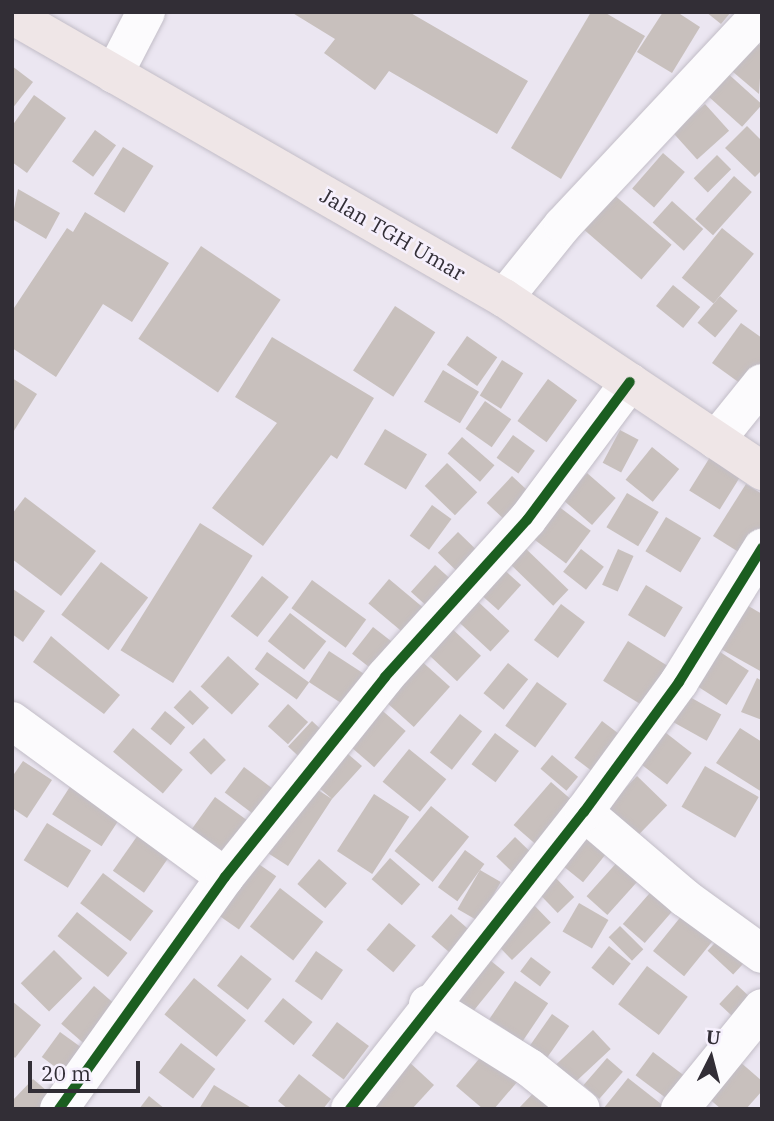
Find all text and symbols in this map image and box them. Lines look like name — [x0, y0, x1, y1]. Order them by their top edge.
street label: Jalan TGH Umar — [316, 182, 470, 286]
north arrow — [676, 1023, 746, 1093]
text: U — [705, 1024, 722, 1050]
scale bar — [32, 1048, 144, 1092]
text: 20 m — [41, 1059, 91, 1087]

